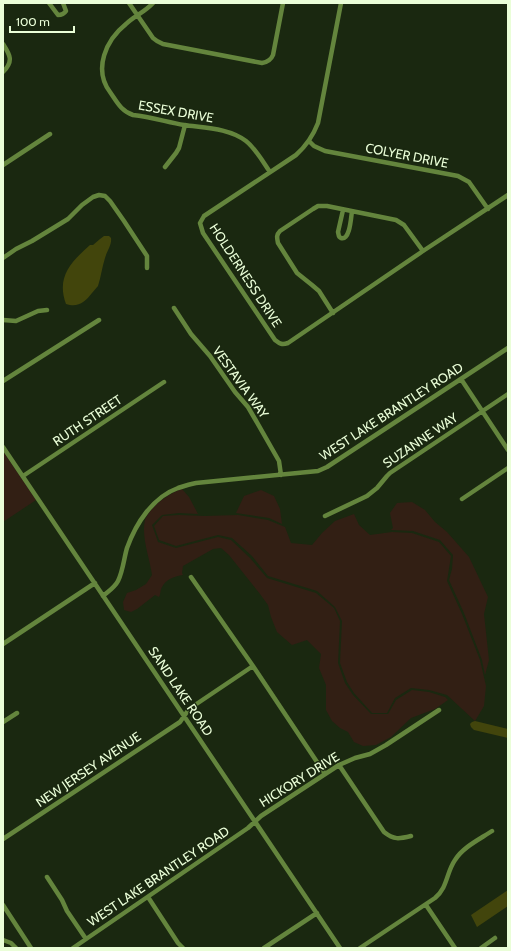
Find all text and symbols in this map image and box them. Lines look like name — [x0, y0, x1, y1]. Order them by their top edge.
scale bar — [10, 8, 74, 34]
text: 100 m — [16, 14, 50, 29]
street label: ESSEX DRIVE — [137, 97, 215, 125]
street label: COLYER DRIVE — [364, 139, 450, 171]
street label: HOLDERNESS DRIVE — [207, 220, 285, 330]
street label: VESTAVIA WAY — [210, 343, 273, 422]
street label: WEST LAKE BRANTLEY ROAD — [316, 359, 466, 463]
street label: RUTH STREET — [49, 391, 125, 449]
street label: SUZANNE WAY — [380, 409, 461, 471]
street label: SAND LAKE ROAD — [145, 643, 217, 739]
street label: NEW JERSEY AVENUE — [32, 728, 144, 810]
street label: HICKORY DRIVE — [256, 748, 342, 810]
street label: WEST LAKE BRANTLEY ROAD — [84, 822, 232, 930]

